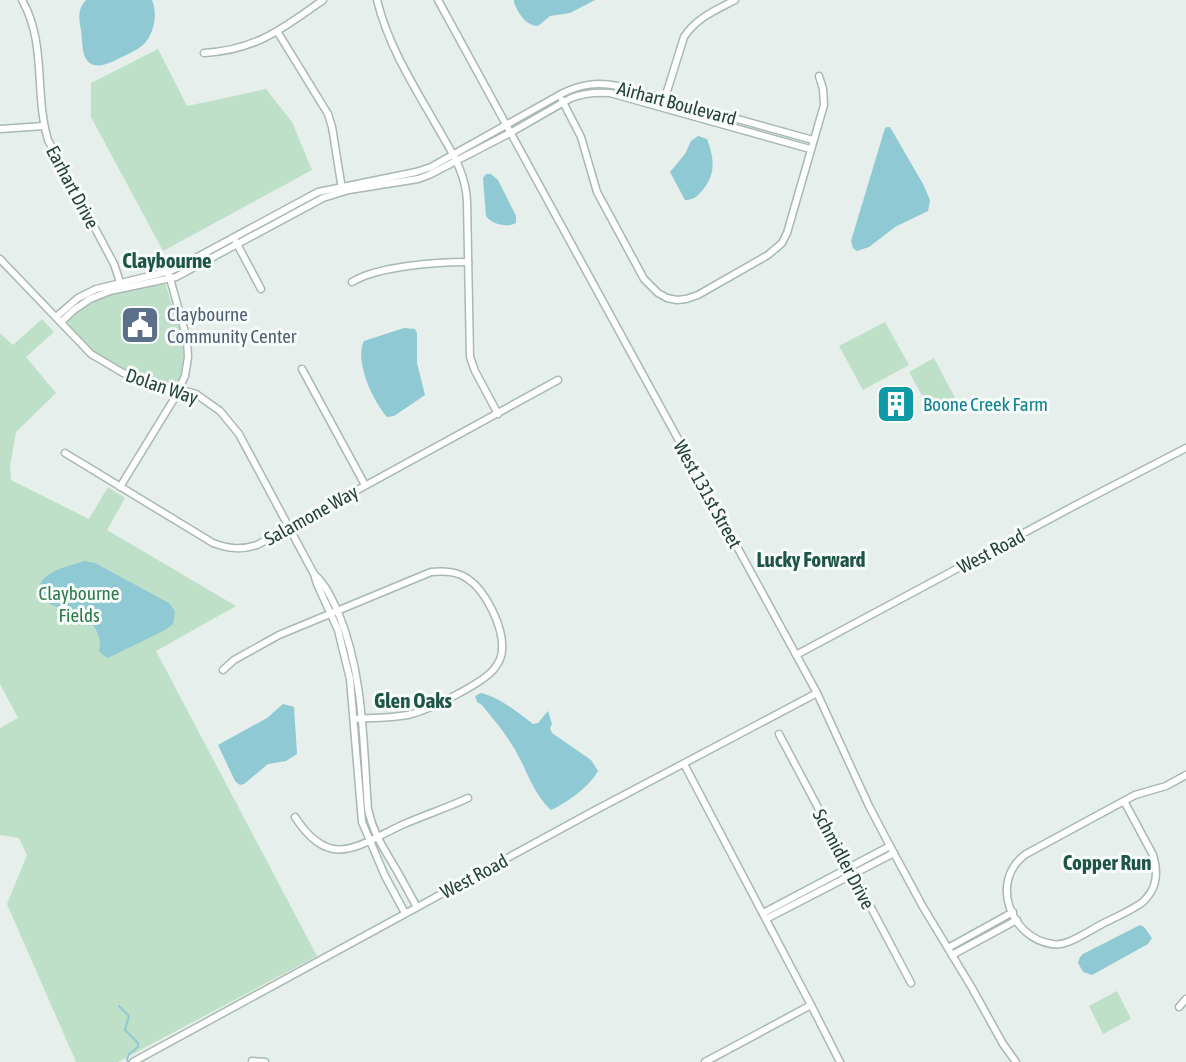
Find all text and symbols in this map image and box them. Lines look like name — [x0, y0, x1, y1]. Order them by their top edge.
street label: Airhart Boulevard — [615, 77, 739, 129]
street label: Earhart Drive — [42, 142, 104, 232]
district label: Claybourne — [122, 248, 212, 272]
place label: Claybourne Community Center — [167, 303, 297, 347]
public building icon: Claybourne Community Center — [119, 304, 161, 346]
street label: Dolan Way — [123, 363, 201, 409]
building icon: Boone Creek Farm — [875, 383, 917, 425]
place label: Boone Creek Farm — [923, 393, 1048, 415]
street label: West 131st Street — [669, 436, 747, 552]
street label: Salamone Way — [260, 480, 362, 550]
street label: West Road — [954, 524, 1028, 578]
district label: Lucky Forward — [756, 547, 866, 571]
park label: Claybourne Fields — [39, 582, 119, 626]
district label: Glen Oaks — [374, 688, 452, 712]
street label: Schmidler Drive — [809, 805, 879, 913]
street label: West Road — [437, 849, 511, 903]
district label: Copper Run — [1063, 850, 1151, 874]

